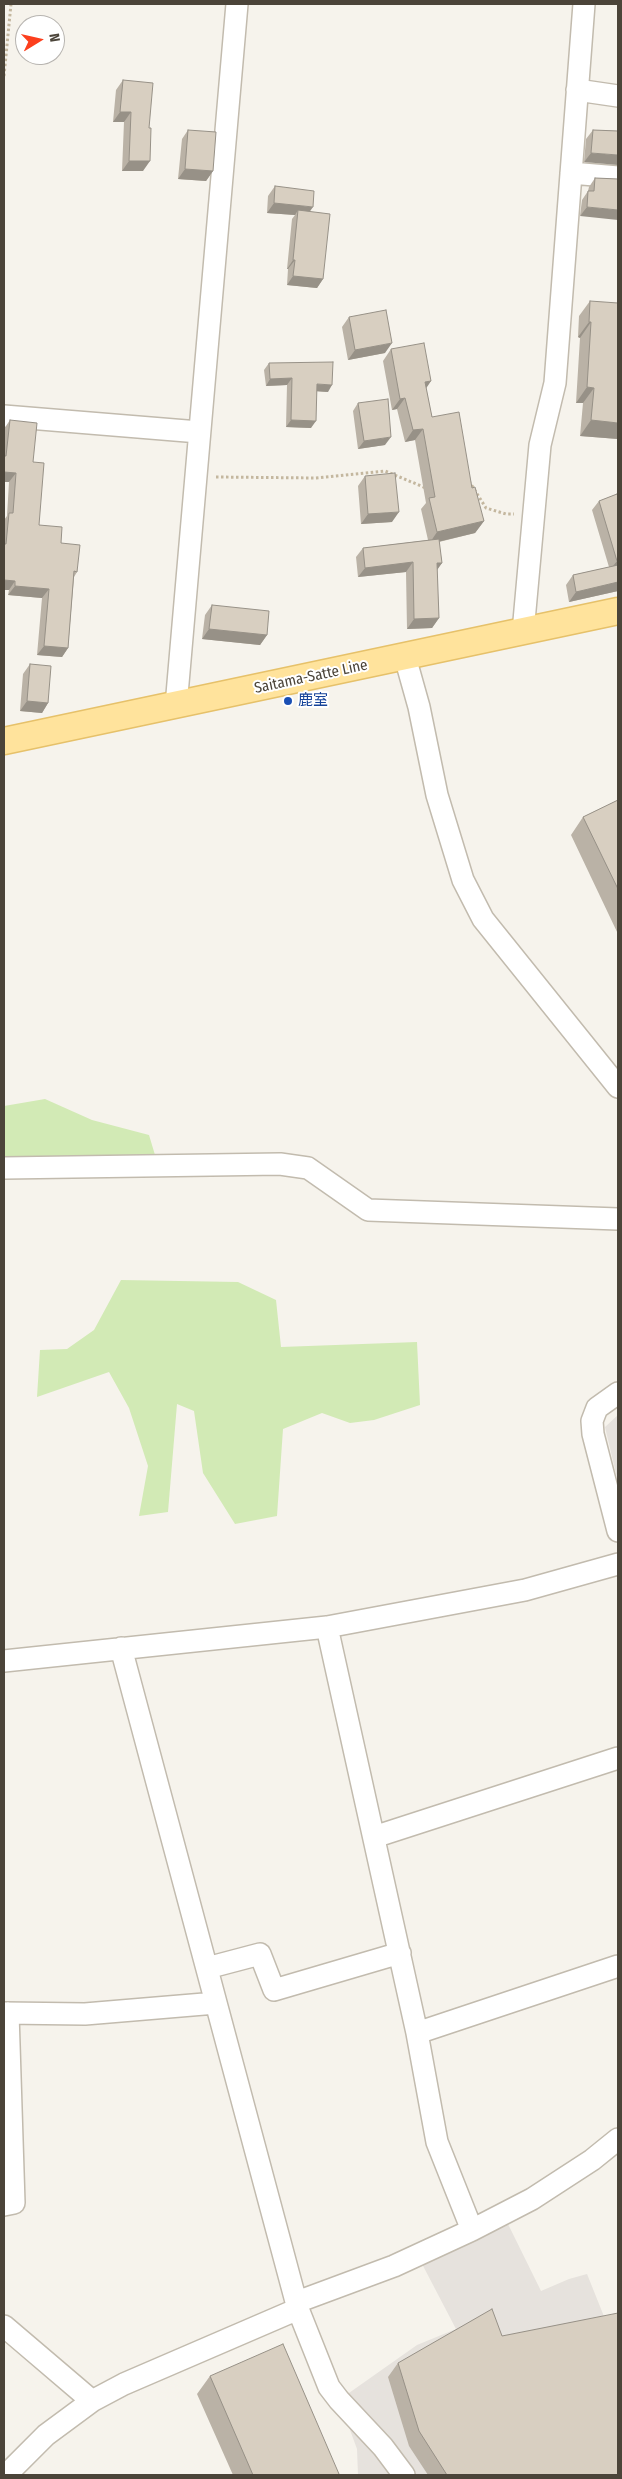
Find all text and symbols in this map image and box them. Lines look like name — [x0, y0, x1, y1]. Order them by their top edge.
north arrow — [15, 15, 65, 65]
text: N — [45, 32, 63, 43]
street label: Saitama-Satte Line — [253, 656, 369, 698]
place label: 鹿室 — [298, 692, 328, 710]
marker: 鹿室 — [282, 695, 294, 707]

